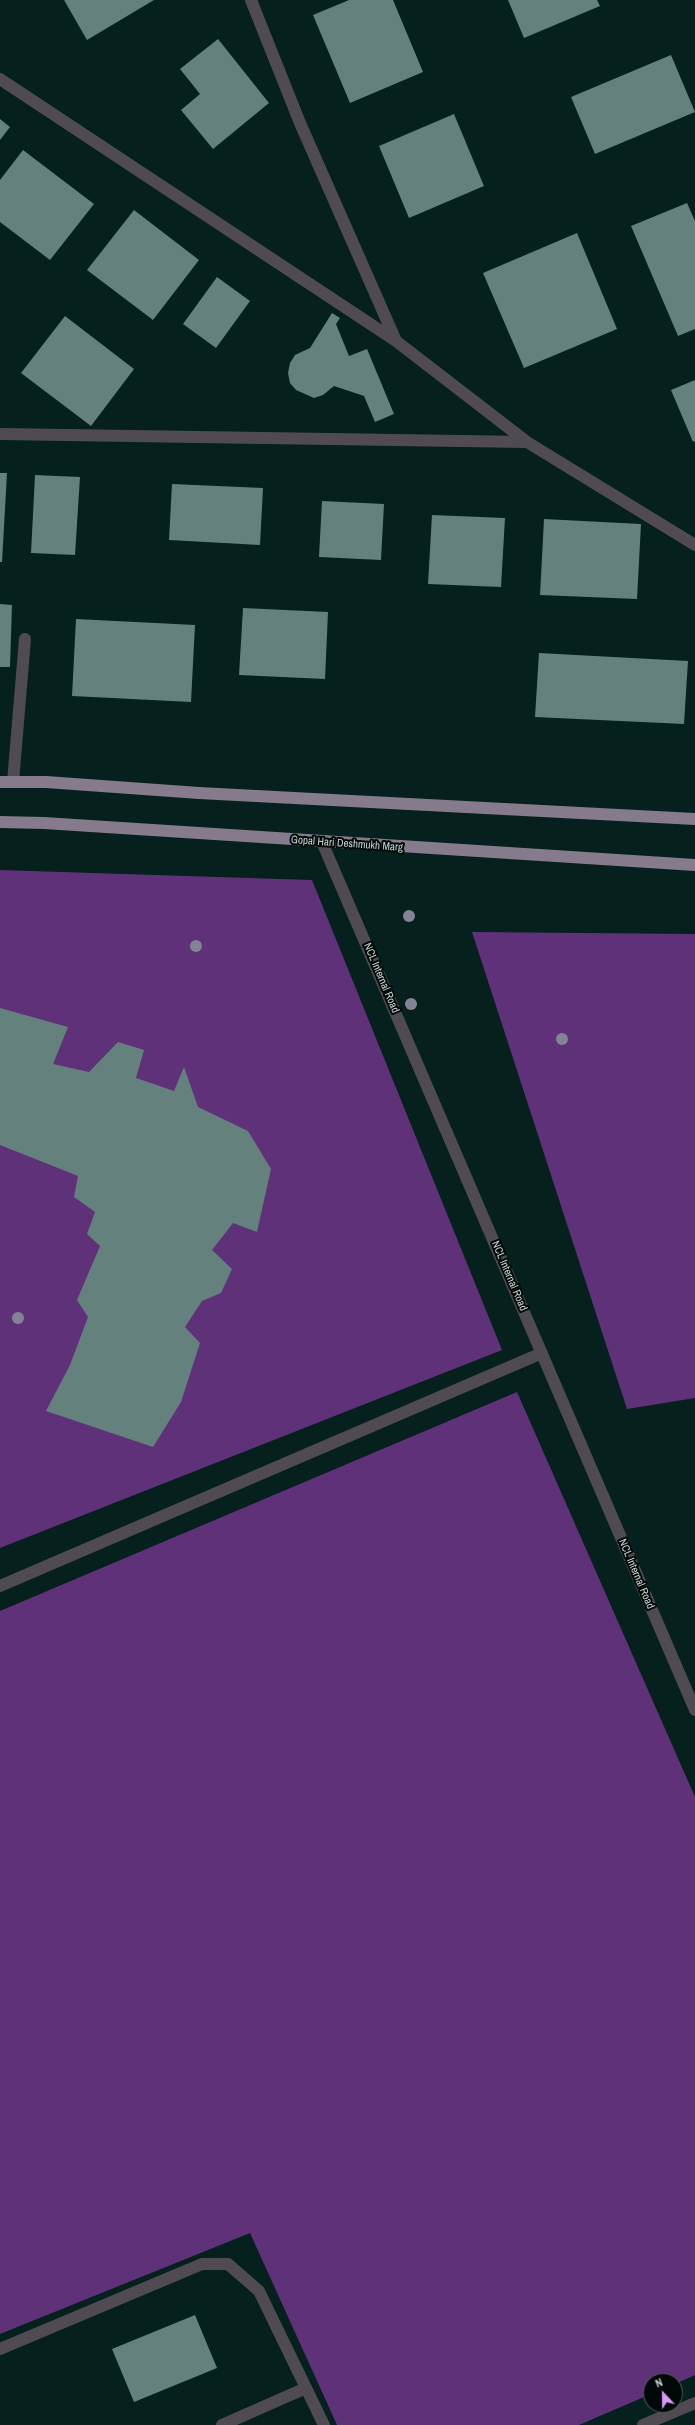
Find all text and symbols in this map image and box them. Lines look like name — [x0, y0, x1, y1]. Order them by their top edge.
street label: Gopal Hari Deshmukh Marg — [291, 833, 403, 855]
street label: NCL Internal Road — [360, 941, 402, 1015]
street label: NCL Internal Road — [488, 1239, 530, 1313]
street label: NCL Internal Road — [615, 1537, 657, 1611]
north arrow — [643, 2373, 683, 2413]
text: N — [653, 2375, 665, 2391]

